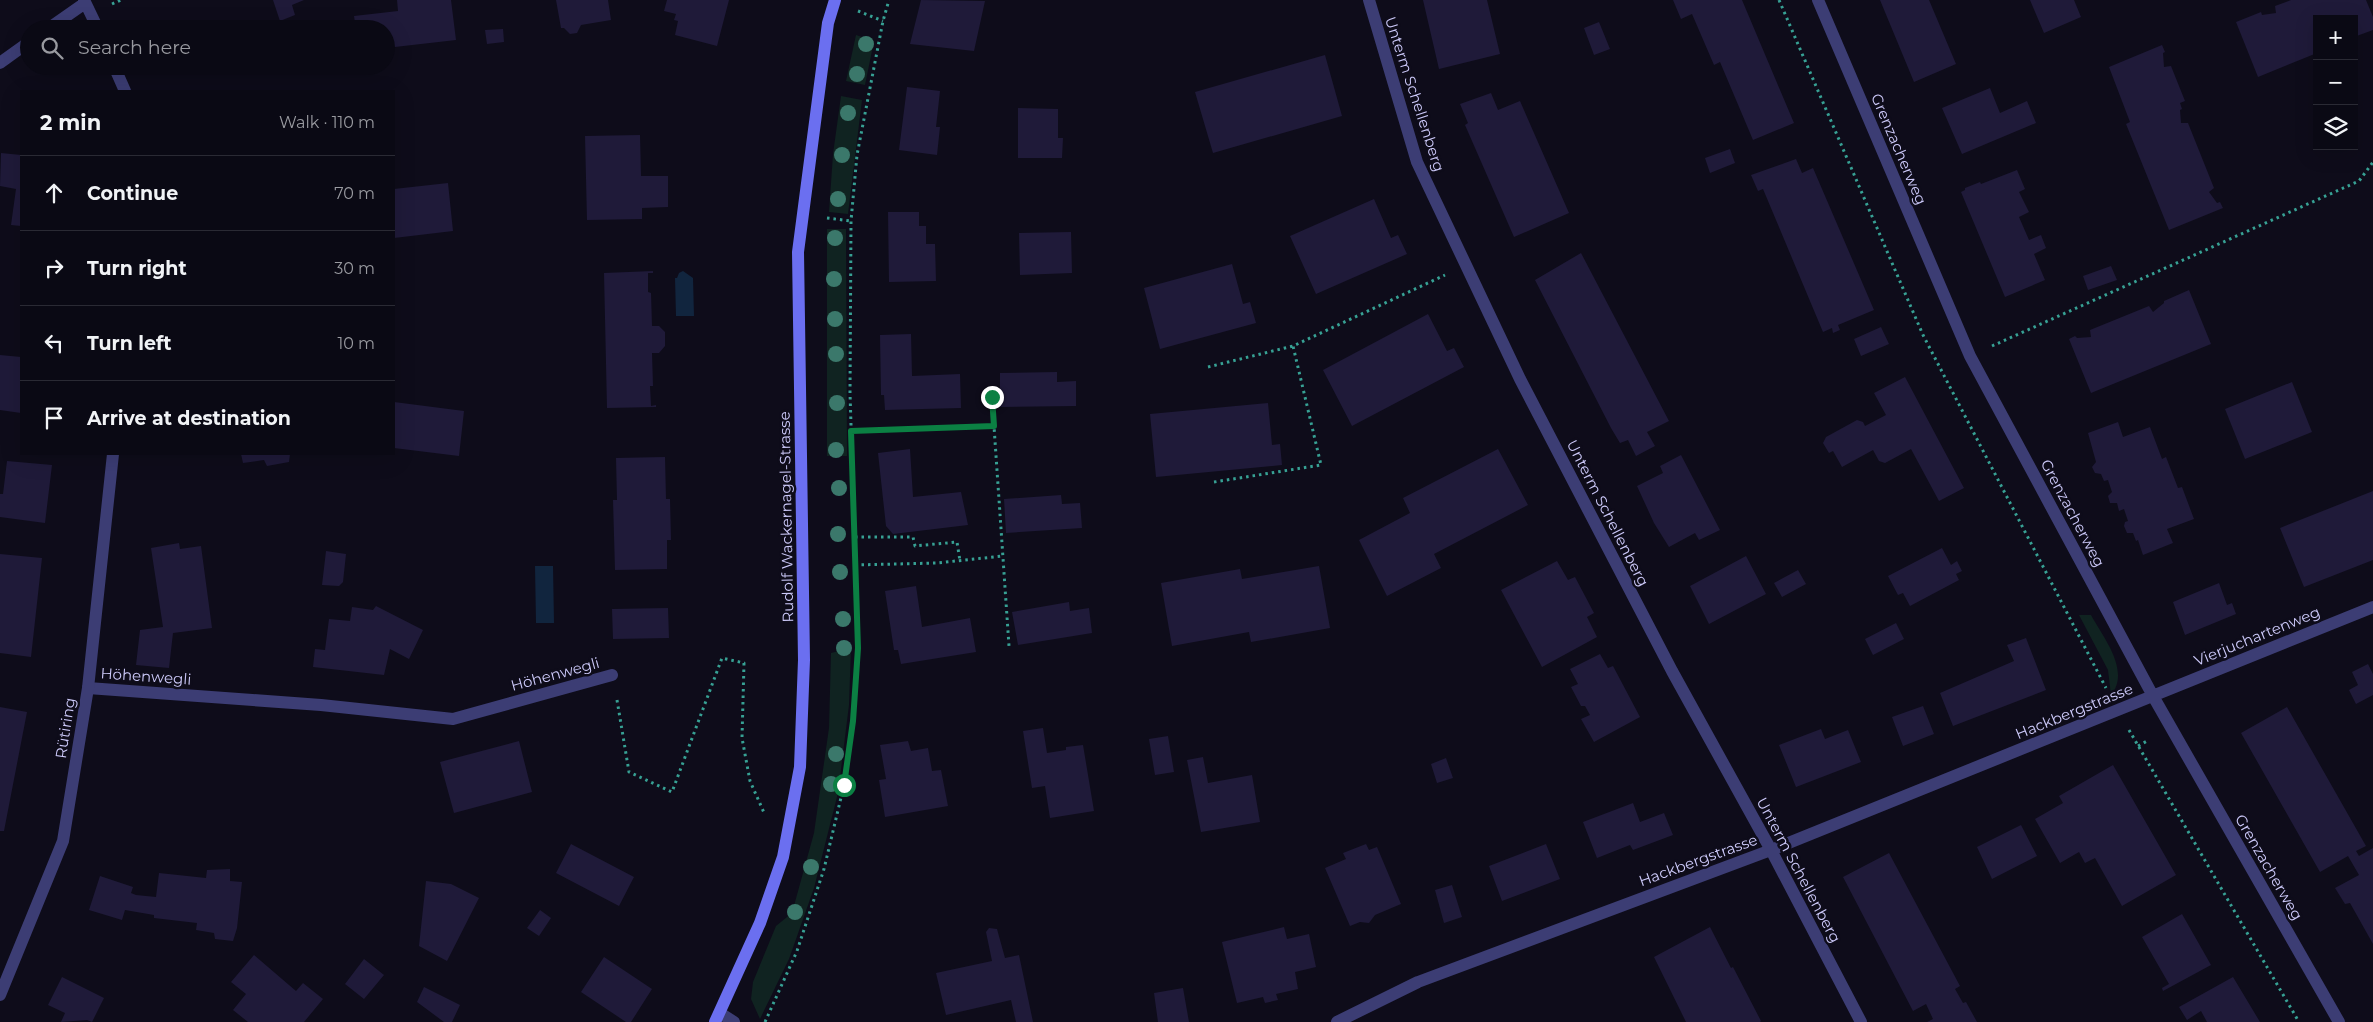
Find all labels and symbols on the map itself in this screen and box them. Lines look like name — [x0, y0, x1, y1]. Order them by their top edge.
street label: Unterm Schellenberg — [1381, 14, 1449, 174]
street label: Grenzacherweg — [1867, 90, 1931, 208]
route end — [981, 386, 1004, 409]
street label: Rudolf Wackernagel-Strasse — [775, 411, 797, 623]
street label: Unterm Schellenberg — [1563, 437, 1653, 589]
street label: Grenzacherweg — [2037, 456, 2109, 570]
street label: Vierjuchartenweg — [2191, 602, 2323, 670]
street label: Höhenwegli — [509, 653, 601, 695]
street label: Höhenwegli — [100, 663, 192, 689]
street label: Hackbergstrasse — [2012, 679, 2136, 743]
street label: Rütiring — [51, 696, 79, 760]
route start — [833, 774, 856, 797]
street label: Unterm Schellenberg — [1753, 794, 1845, 946]
street label: Grenzacherweg — [2231, 811, 2307, 923]
street label: Hackbergstrasse — [1636, 830, 1760, 890]

